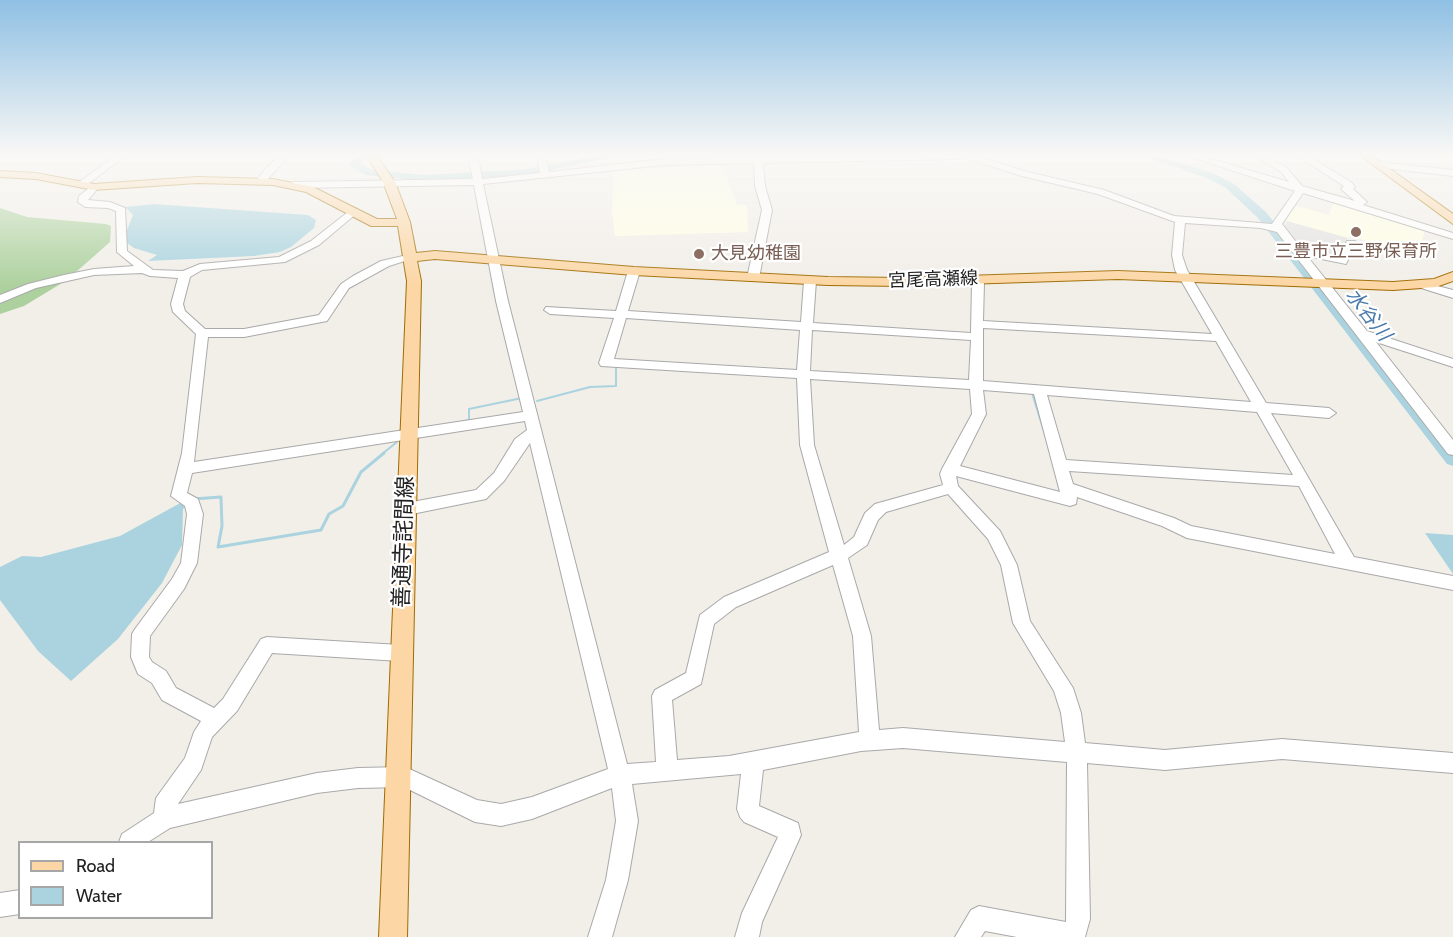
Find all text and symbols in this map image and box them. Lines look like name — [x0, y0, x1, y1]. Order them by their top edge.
marker: 三豊市立三野保育所 — [1349, 225, 1363, 239]
place label: 三豊市立三野保育所 — [1275, 241, 1437, 263]
place label: 大見幼稚園 — [711, 243, 801, 265]
marker: 大見幼稚園 — [692, 247, 706, 261]
street label: 宮尾高瀬線 — [888, 268, 978, 292]
water label: 水谷川 — [1340, 284, 1396, 346]
street label: 善通寺詫間線 — [389, 476, 419, 608]
legend — [18, 841, 213, 919]
text: Road — [76, 855, 115, 877]
text: Water — [76, 885, 122, 907]

